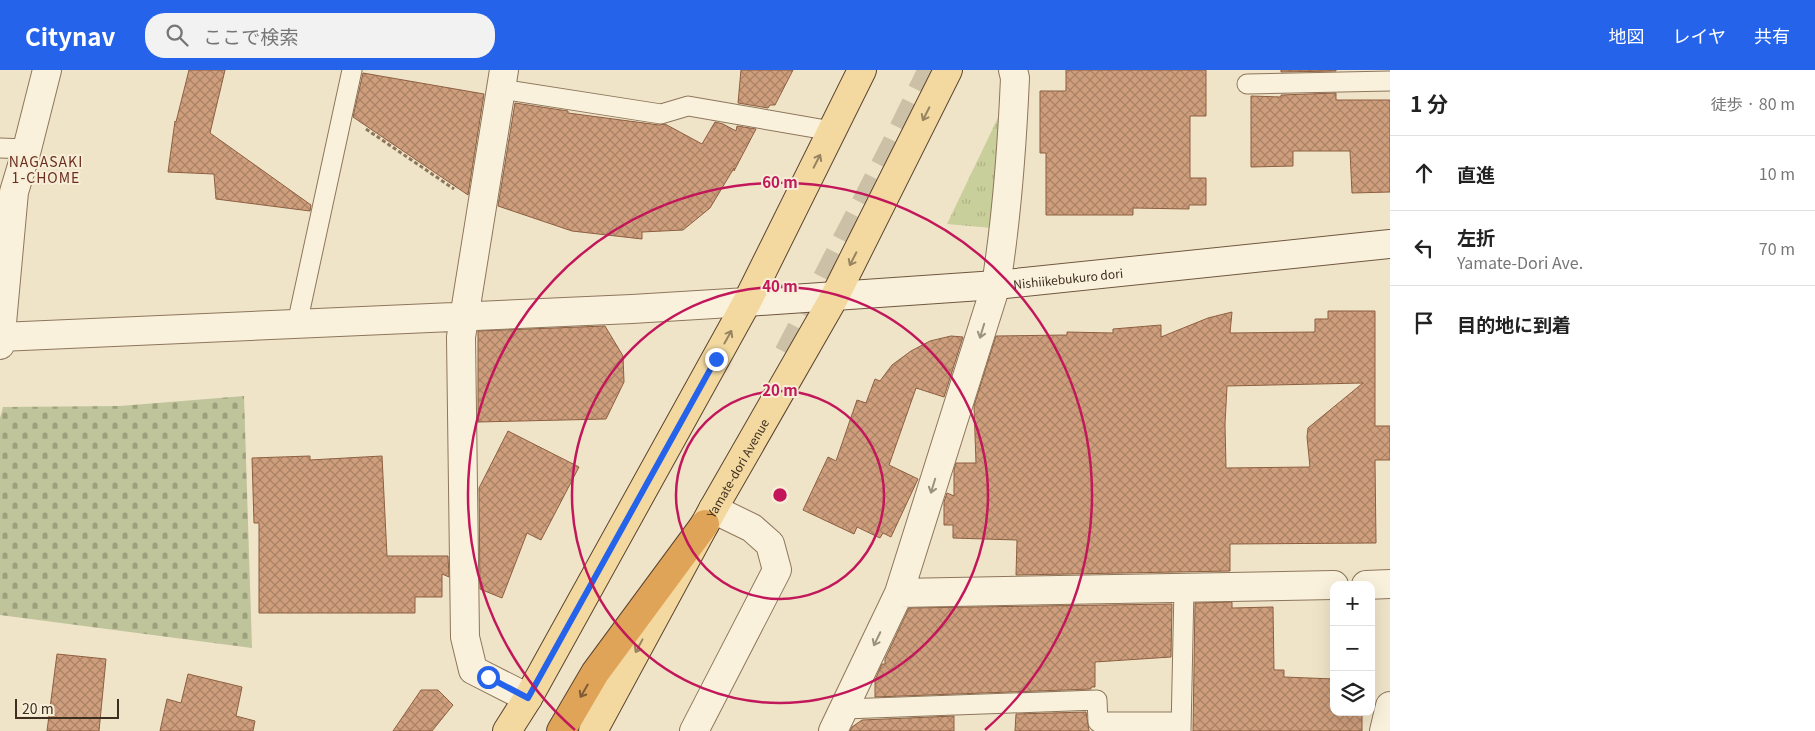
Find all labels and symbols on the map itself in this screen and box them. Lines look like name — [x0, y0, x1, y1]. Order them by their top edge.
one-way arrow — [921, 106, 931, 121]
district label: NAGASAKI 1-CHOME — [9, 151, 83, 187]
one-way arrow — [813, 154, 822, 169]
text: 60 m — [762, 171, 798, 192]
one-way arrow — [848, 251, 857, 266]
street label: Nishiikebukuro dori — [1012, 263, 1124, 292]
text: 40 m — [762, 275, 798, 296]
one-way arrow — [976, 323, 986, 339]
one-way arrow — [723, 331, 733, 345]
route end — [705, 348, 728, 371]
text: 20 m — [762, 379, 798, 400]
street label: Yamate-dori Avenue — [701, 415, 772, 521]
one-way arrow — [927, 478, 937, 494]
centre of rings — [771, 486, 789, 504]
one-way arrow — [872, 631, 882, 646]
one-way arrow — [634, 639, 644, 654]
route start — [477, 666, 500, 689]
one-way arrow — [579, 684, 589, 698]
scale bar — [15, 696, 119, 719]

